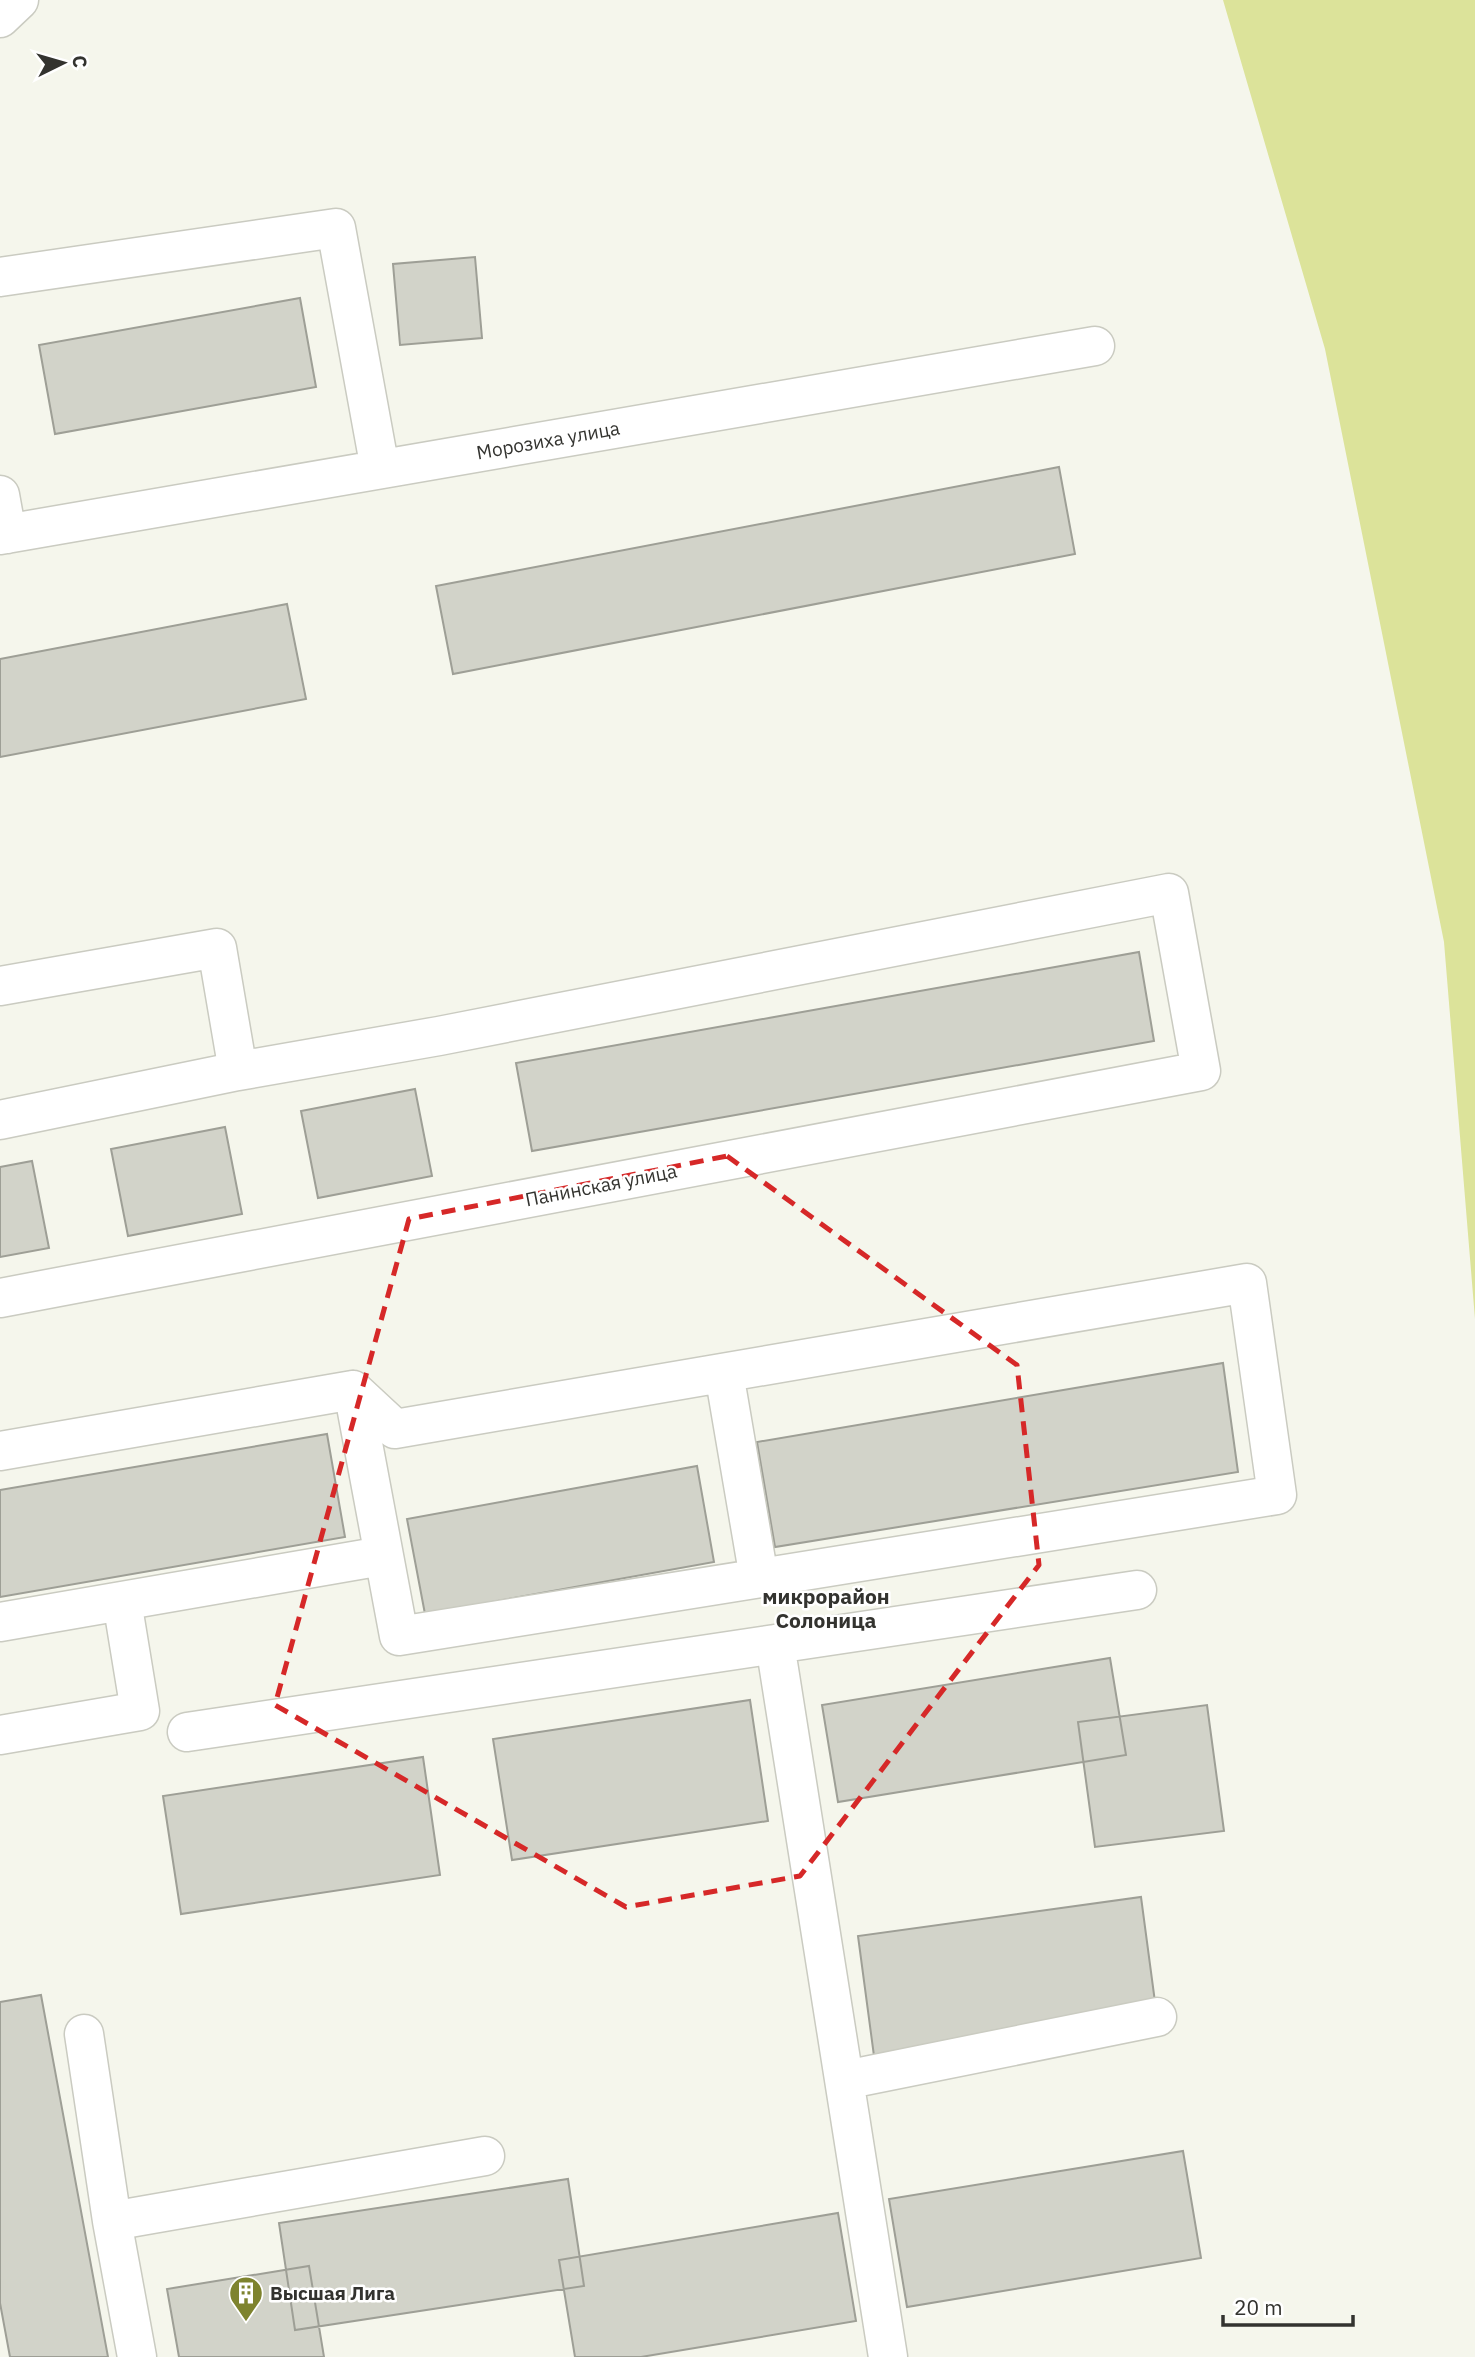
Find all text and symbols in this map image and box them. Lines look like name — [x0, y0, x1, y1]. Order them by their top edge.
north arrow — [28, 28, 98, 98]
text: С — [67, 54, 92, 69]
street label: Морозиха улица — [474, 416, 622, 464]
street label: Панинская улица — [523, 1159, 679, 1211]
district label: микрорайон Солоница — [762, 1582, 890, 1634]
building icon: Высшая Лига — [227, 2274, 265, 2323]
place label: Высшая Лига — [270, 2281, 395, 2305]
scale bar — [1223, 2284, 1352, 2328]
text: 20 m — [1234, 2293, 1283, 2321]

